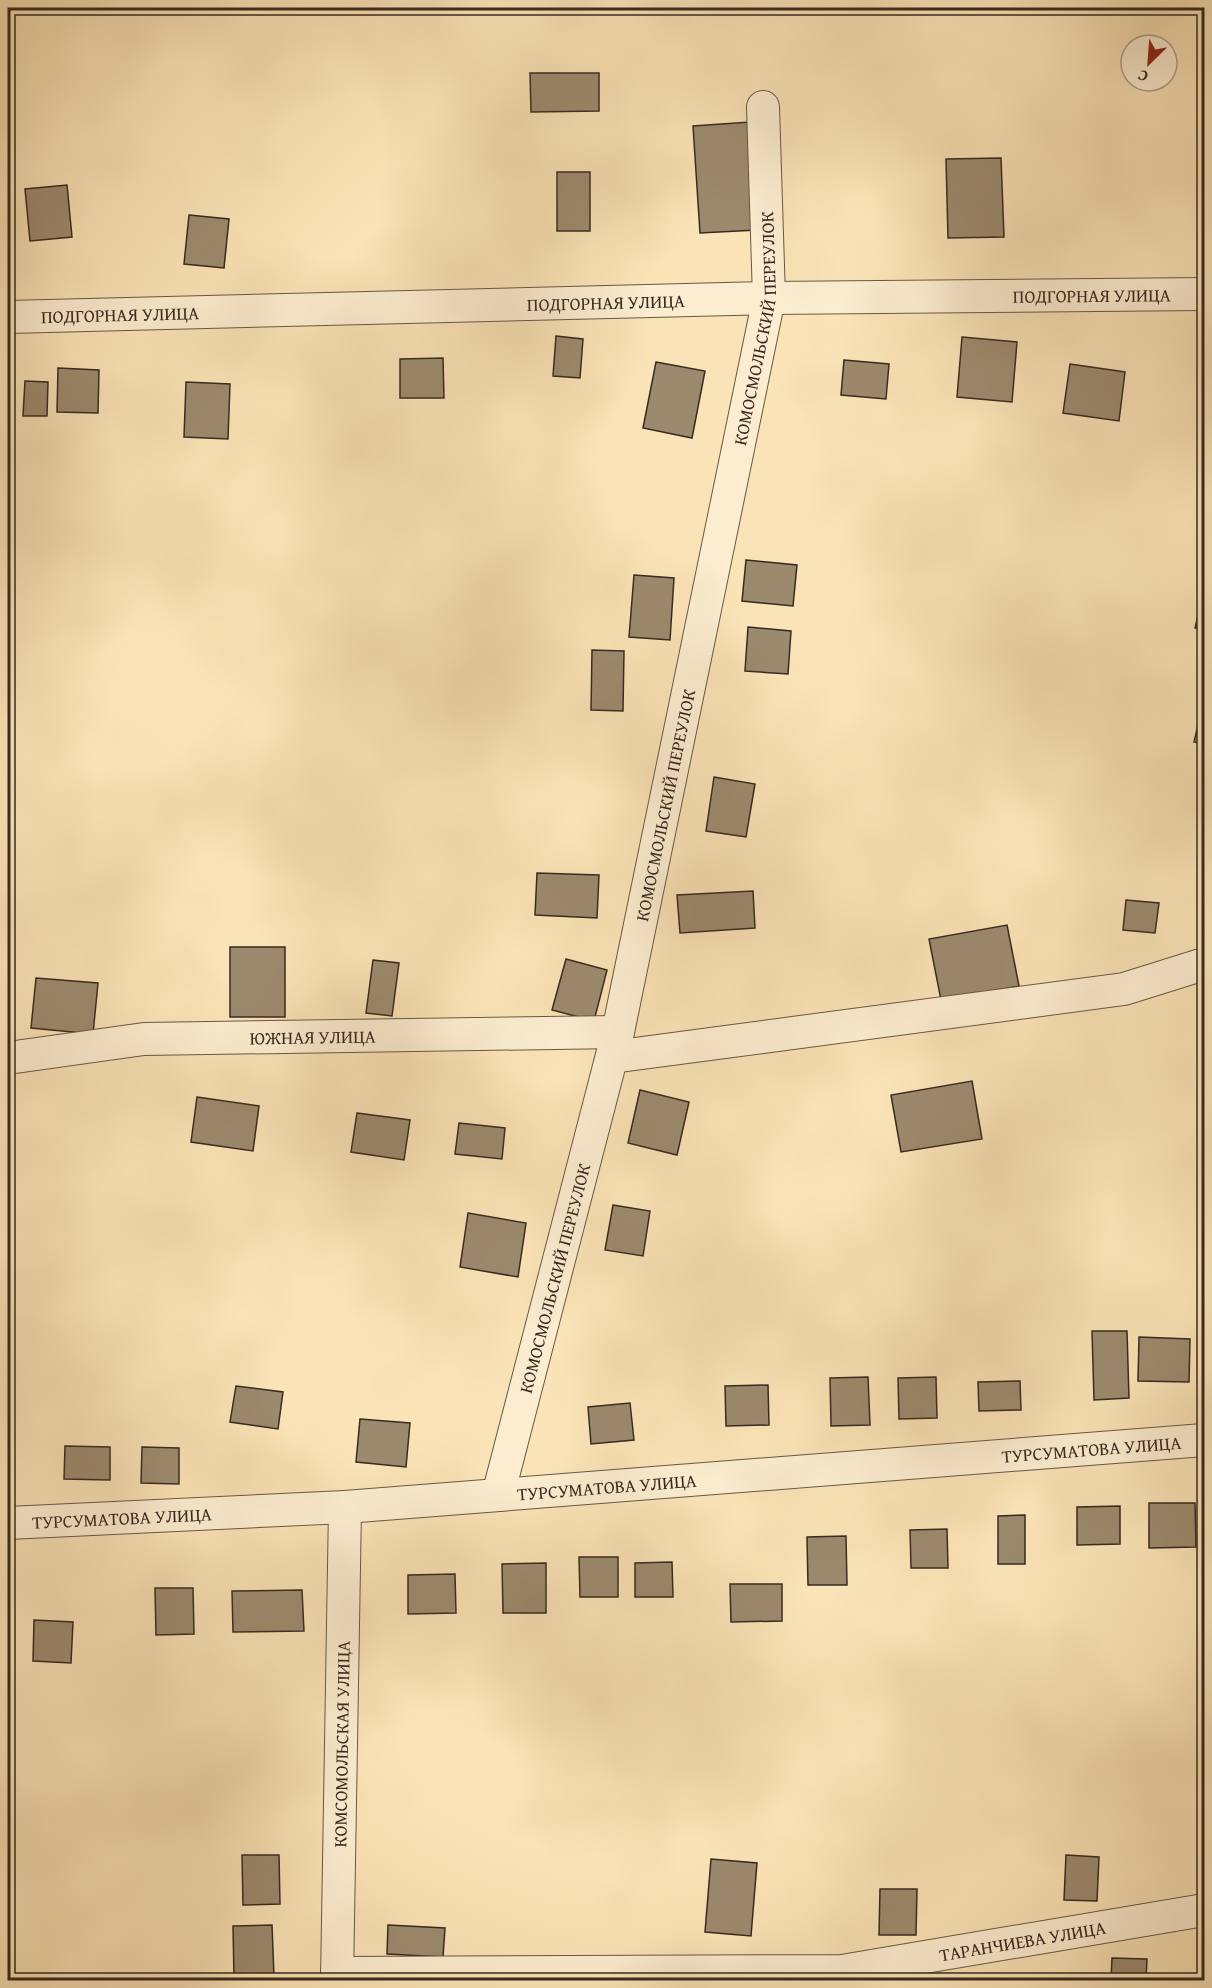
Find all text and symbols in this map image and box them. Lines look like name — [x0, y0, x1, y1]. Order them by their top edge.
north arrow — [1119, 33, 1179, 93]
text: С — [1133, 64, 1152, 89]
street label: КОМОСМОЛЬСКИЙ ПЕРЕУЛОК — [726, 211, 783, 448]
street label: ПОДГОРНАЯ УЛИЦА — [1013, 281, 1171, 309]
street label: ПОДГОРНАЯ УЛИЦА — [527, 287, 685, 318]
street label: ПОДГОРНАЯ УЛИЦА — [41, 299, 199, 330]
street label: КОМОСМОЛЬСКИЙ ПЕРЕУЛОК — [628, 687, 702, 924]
street label: ЮЖНАЯ УЛИЦА — [250, 1022, 376, 1051]
street label: КОМОСМОЛЬСКИЙ ПЕРЕУЛОК — [511, 1160, 597, 1396]
street label: ТУРСУМАТОВА УЛИЦА — [1001, 1428, 1182, 1469]
street label: ТУРСУМАТОВА УЛИЦА — [516, 1466, 698, 1507]
street label: ТУРСУМАТОВА УЛИЦА — [31, 1500, 212, 1535]
street label: КОМСОМОЛЬСКАЯ УЛИЦА — [326, 1640, 356, 1848]
street label: ТАРАНЧИЕВА УЛИЦА — [937, 1913, 1108, 1968]

